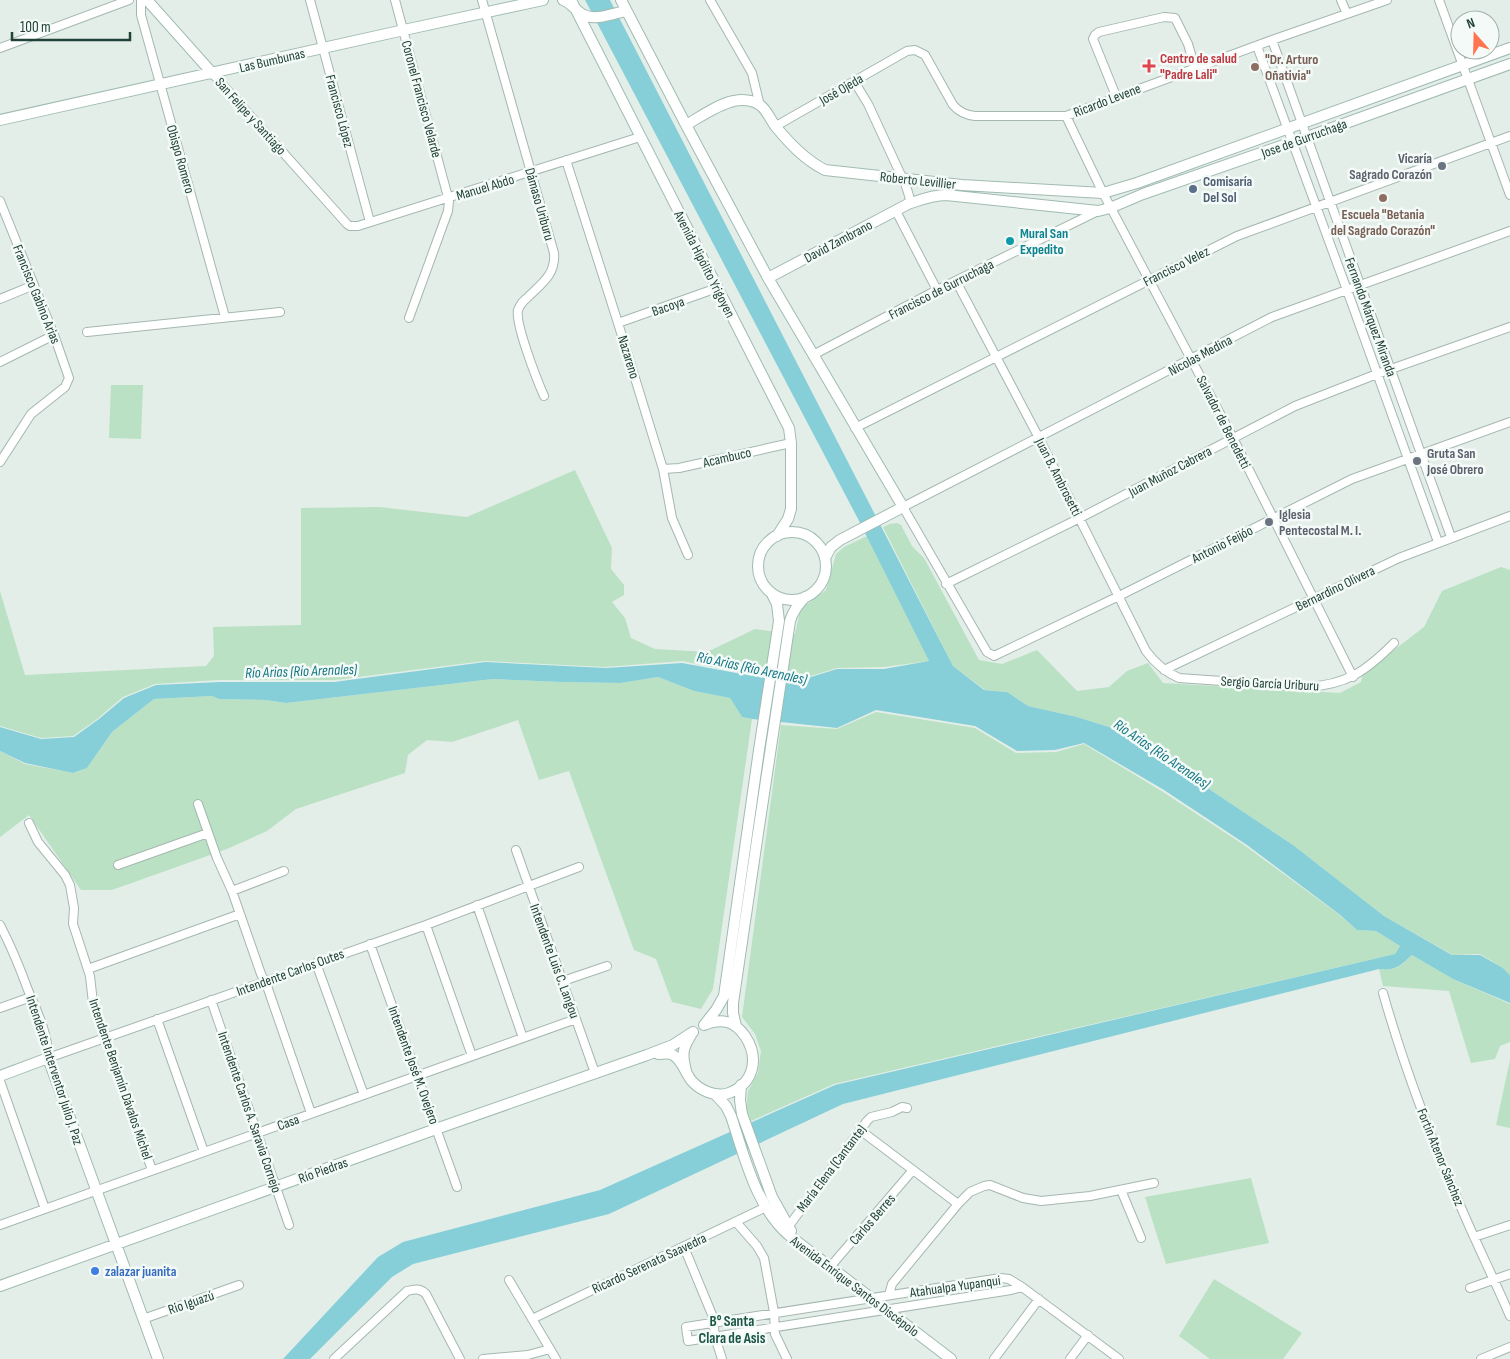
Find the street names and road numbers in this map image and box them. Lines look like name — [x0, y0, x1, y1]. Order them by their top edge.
street label: Coronel Francisco Velarde — [398, 39, 445, 160]
street label: Las Bumbunas — [238, 45, 307, 76]
street label: José Ojeda — [815, 70, 866, 109]
street label: Francisco López — [322, 73, 357, 149]
street label: San Felipe y Santiago — [211, 74, 290, 159]
street label: Ricardo Levene — [1071, 80, 1143, 121]
street label: Jose de Gurruchaga — [1258, 115, 1349, 162]
street label: Obispo Romero — [163, 123, 198, 196]
street label: Dámaso Uriburu — [521, 166, 558, 243]
street label: Roberto Levillier — [879, 168, 957, 193]
street label: Manuel Abdo — [454, 171, 516, 204]
street label: Avenida Hipólito Yrigoyen — [670, 207, 739, 321]
street label: David Zambrano — [801, 216, 875, 267]
street label: Francisco Gabino Arias — [9, 242, 64, 346]
street label: Francisco Velez — [1140, 243, 1212, 290]
street label: Fernando Márquez Miranda — [1341, 255, 1400, 379]
street label: Francisco de Gurruchaga — [886, 256, 997, 323]
street label: Bacoya — [650, 293, 687, 320]
street label: Nicolas Medina — [1165, 331, 1235, 379]
street label: Nazareno — [614, 334, 643, 381]
street label: Salvador de Benedetti — [1193, 373, 1254, 472]
street label: Juan B. Ambrosetti — [1031, 434, 1086, 519]
street label: Juan Muñoz Cabrera — [1125, 442, 1215, 501]
street label: Acambuco — [700, 444, 753, 472]
street label: Antonio Feijóo — [1188, 522, 1256, 568]
street label: Bernardino Olivera — [1293, 562, 1378, 615]
street label: Sergio García Uriburu — [1220, 672, 1320, 695]
street label: Intendente Luis C. Langou — [526, 902, 583, 1021]
street label: Intendente Carlos Outes — [234, 945, 346, 1000]
street label: Intendente Interventor Julio J. Paz — [22, 993, 87, 1147]
street label: Intendente Benjamín Dávalos Michel — [85, 997, 156, 1162]
street label: Intendente José M. Ovejero — [384, 1004, 443, 1127]
street label: Intendente Carlos A. Saravia Cornejo — [214, 1029, 285, 1195]
street label: Fortín Atenor Sánchez — [1413, 1106, 1468, 1208]
street label: Casa — [275, 1111, 302, 1134]
street label: María Elena (Cantante) — [793, 1121, 870, 1215]
street label: Río Piedras — [296, 1154, 350, 1187]
street label: Carlos Berres — [846, 1190, 899, 1248]
street label: Ricardo Serenata Saavedra — [589, 1229, 709, 1297]
street label: Avenida Enrique Santos Discépolo — [786, 1232, 923, 1341]
street label: Atahualpa Yupanqui — [908, 1272, 1002, 1301]
street label: Rio Iguazú — [166, 1287, 217, 1318]

